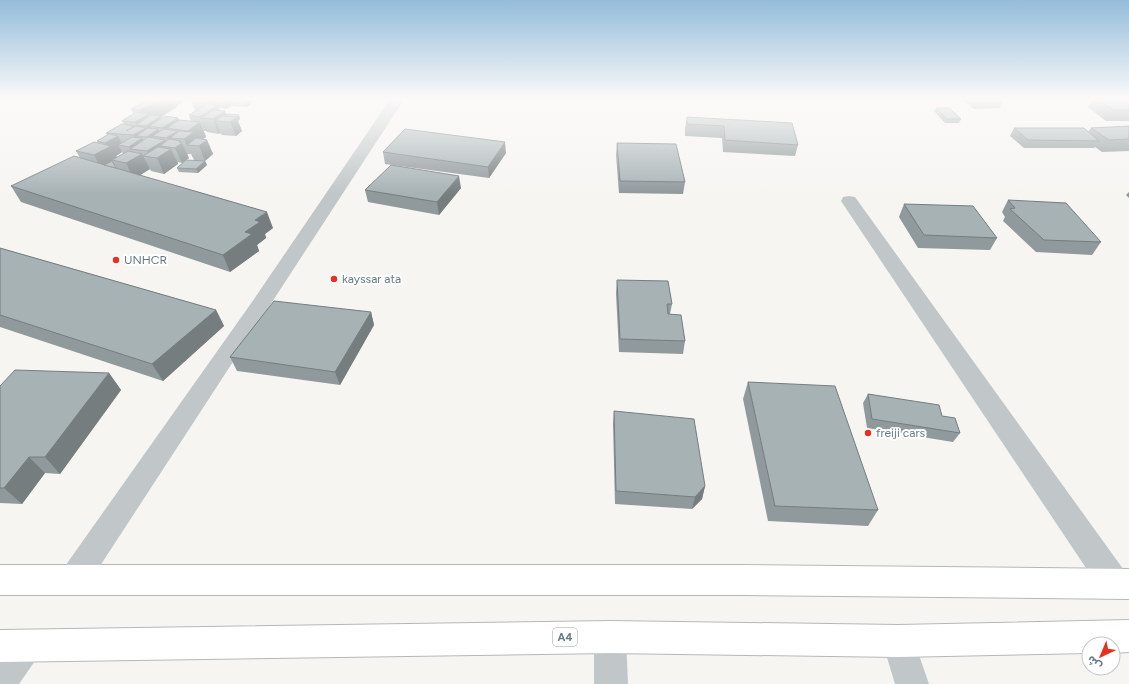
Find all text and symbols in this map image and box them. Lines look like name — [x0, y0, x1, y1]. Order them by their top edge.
place label: UNHCR — [124, 253, 167, 267]
marker: UNHCR — [111, 255, 121, 265]
place label: kayssar ata — [342, 272, 401, 286]
marker: kayssar ata — [329, 274, 339, 284]
place label: freiji cars — [876, 426, 925, 440]
marker: freiji cars — [863, 428, 873, 438]
road number: A4 — [553, 628, 577, 646]
north arrow — [1081, 636, 1121, 676]
text: ش — [1084, 653, 1104, 673]

